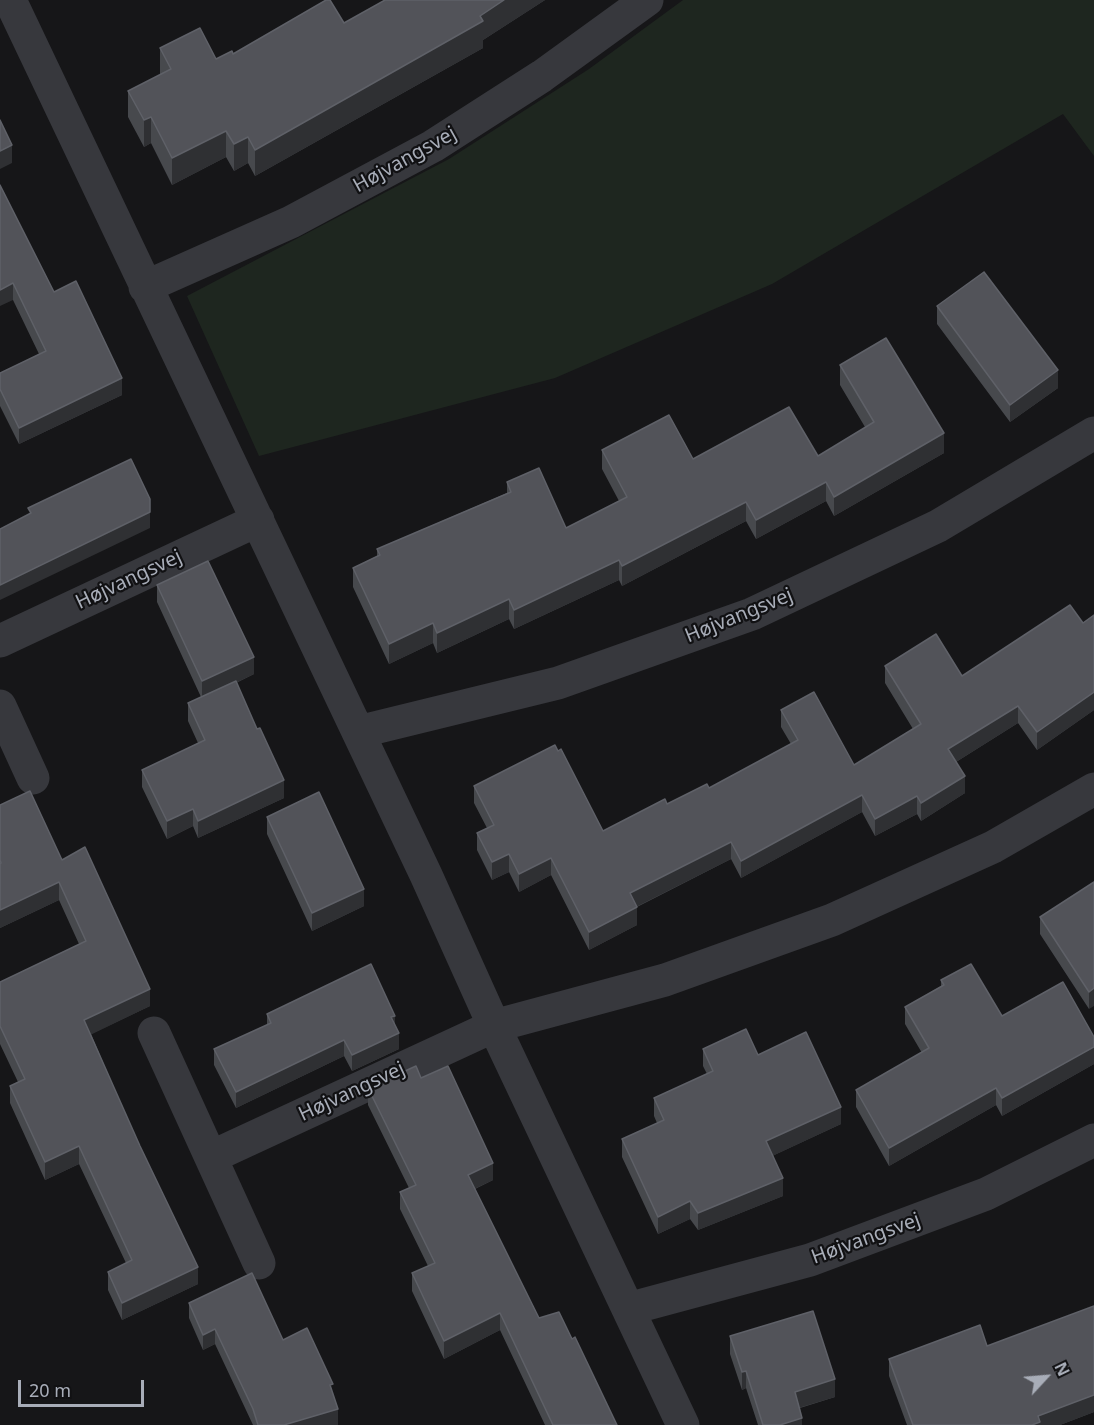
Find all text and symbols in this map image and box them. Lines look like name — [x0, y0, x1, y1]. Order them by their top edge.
street label: Højvangsvej — [349, 122, 461, 198]
street label: Højvangsvej — [72, 545, 186, 615]
street label: Højvangsvej — [682, 583, 796, 649]
street label: Højvangsvej — [295, 1057, 409, 1127]
street label: Højvangsvej — [808, 1208, 924, 1270]
north arrow — [1016, 1347, 1076, 1407]
text: N — [1049, 1358, 1075, 1380]
scale bar — [21, 1368, 147, 1406]
text: 20 m — [29, 1378, 71, 1402]

